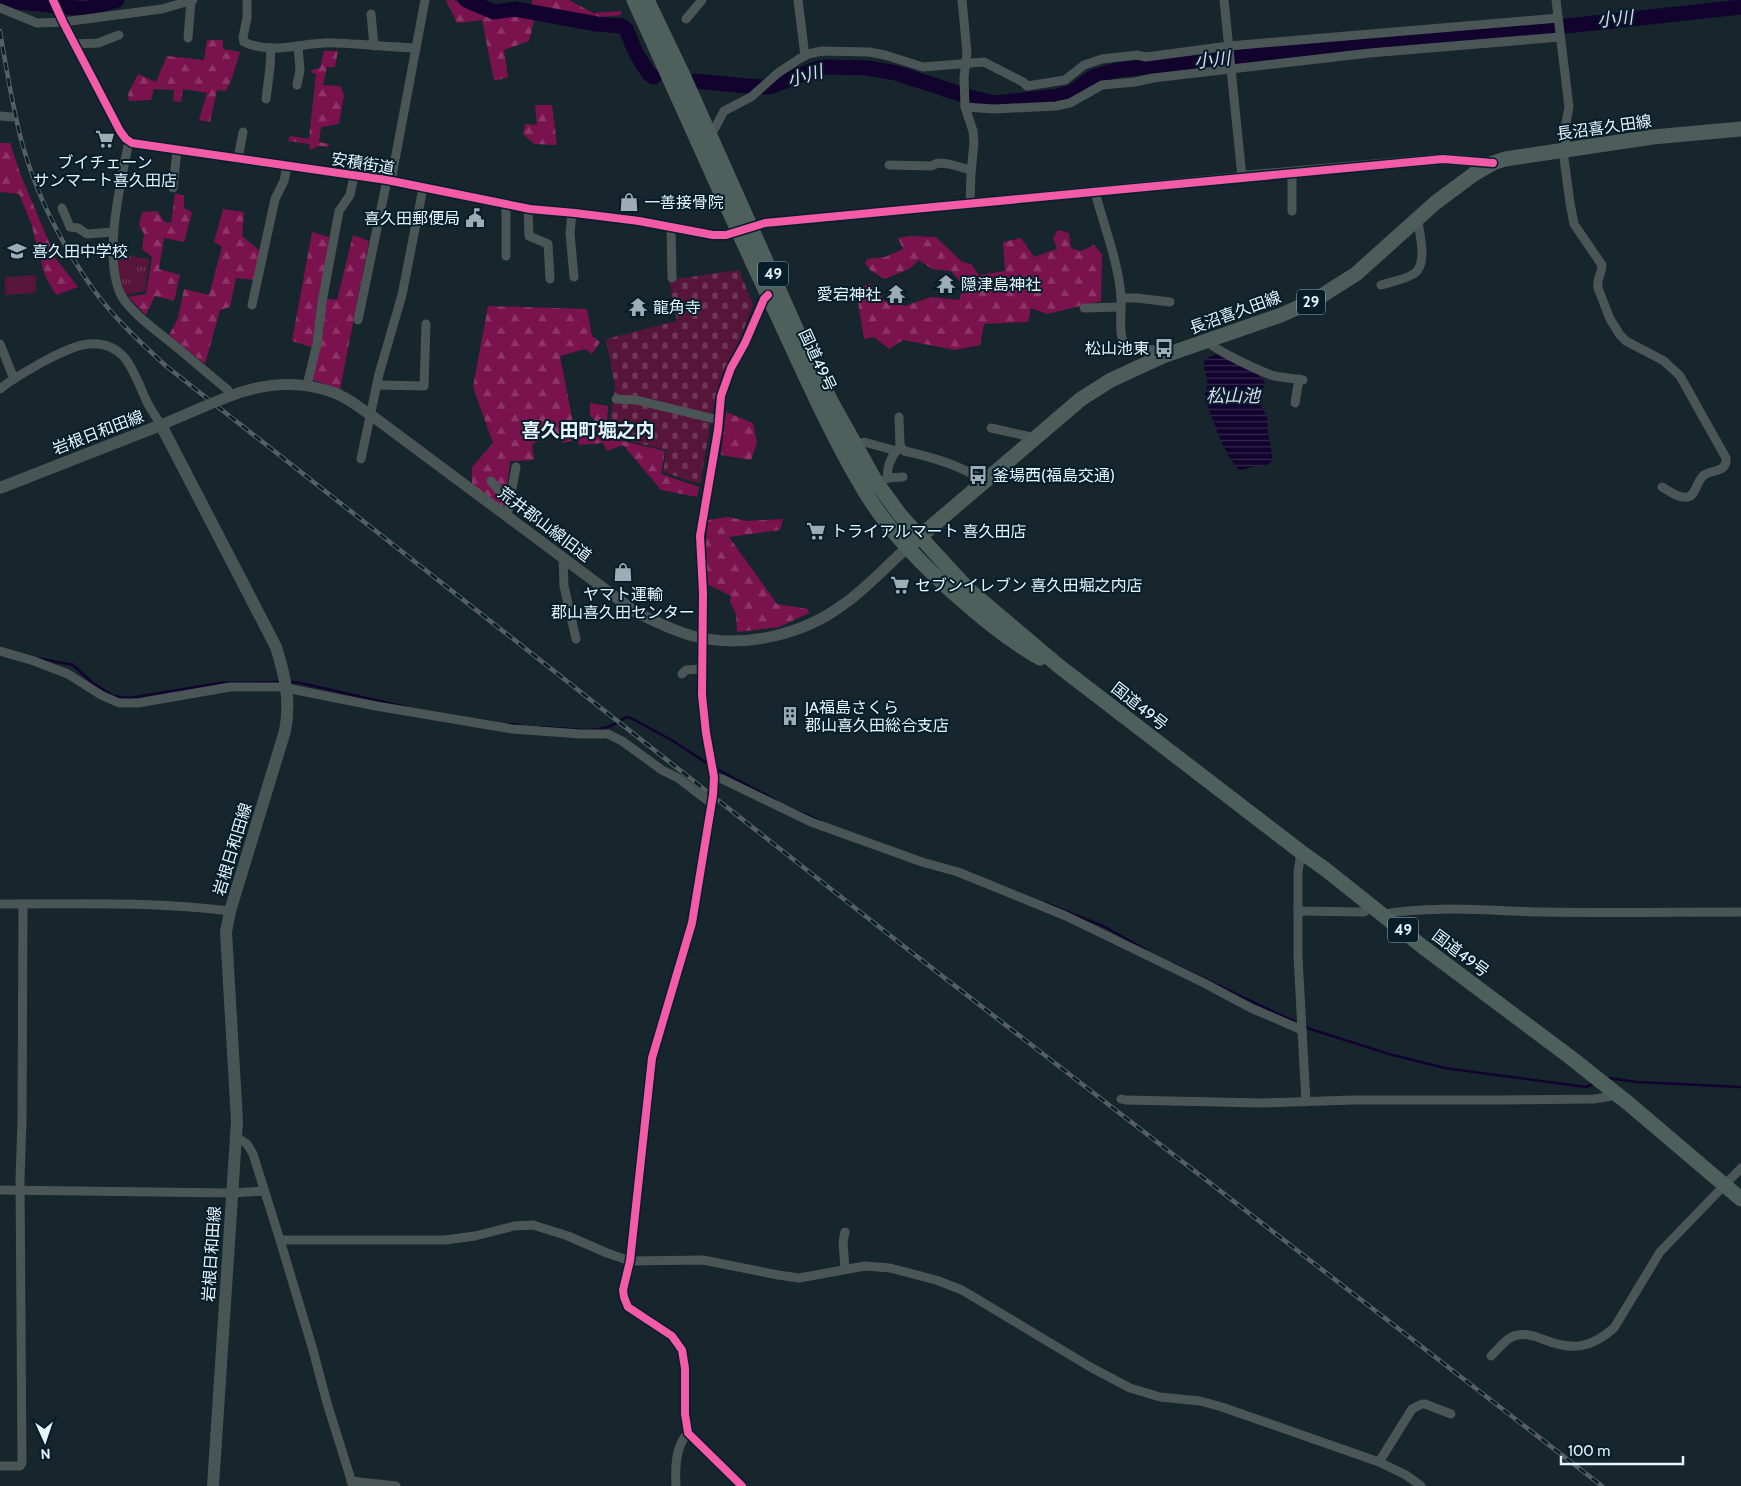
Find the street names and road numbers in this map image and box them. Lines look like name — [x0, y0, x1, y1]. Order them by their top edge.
street label: 長沼喜久田線 — [1555, 111, 1653, 144]
street label: 安積街道 — [330, 149, 396, 178]
road number: 49 — [758, 262, 788, 286]
street label: 長沼喜久田線 — [1187, 287, 1284, 338]
road number: 29 — [1297, 290, 1325, 314]
street label: 国道49号 — [795, 326, 840, 394]
street label: 岩根日和田線 — [50, 406, 146, 459]
street label: 荒井郡山線旧道 — [494, 483, 595, 566]
street label: 国道49号 — [1108, 678, 1172, 734]
street label: 岩根日和田線 — [209, 800, 256, 898]
road number: 49 — [1388, 918, 1418, 942]
street label: 国道49号 — [1428, 926, 1493, 981]
street label: 岩根日和田線 — [199, 1205, 224, 1303]

